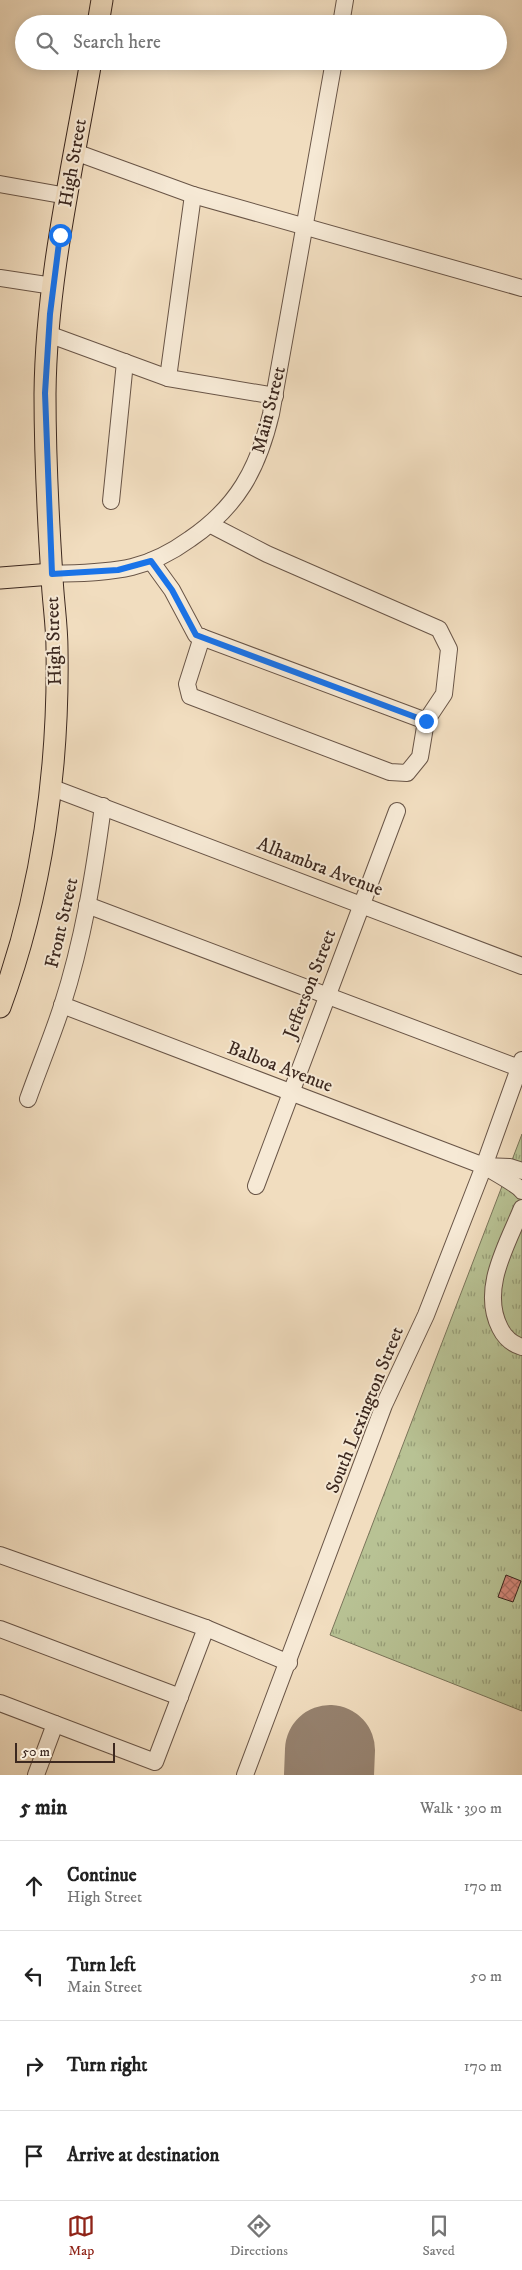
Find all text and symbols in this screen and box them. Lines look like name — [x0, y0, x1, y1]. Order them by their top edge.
search box — [15, 15, 507, 70]
icon: search — [33, 29, 61, 57]
text: Search here — [73, 31, 161, 54]
street label: High Street — [54, 117, 92, 209]
route start — [49, 224, 72, 247]
street label: Main Street — [247, 364, 291, 456]
street label: High Street — [41, 596, 67, 686]
route end — [415, 710, 438, 733]
street label: Alhambra Avenue — [254, 832, 386, 902]
street label: Front Street — [40, 876, 84, 970]
street label: Jefferson Street — [278, 926, 341, 1044]
street label: Balboa Avenue — [224, 1036, 336, 1098]
street label: South Lexington Street — [321, 1323, 409, 1497]
scale bar — [15, 1740, 115, 1763]
text: 50 m — [22, 1743, 50, 1761]
text: 5 min — [20, 1795, 67, 1821]
text: Walk · 390 m — [420, 1798, 502, 1818]
text: Continue — [67, 1864, 137, 1887]
icon: ahead — [20, 1872, 48, 1900]
text: 170 m — [464, 1876, 502, 1896]
text: High Street — [67, 1887, 142, 1907]
text: Turn left — [67, 1954, 136, 1977]
icon: left — [20, 1962, 48, 1990]
text: 50 m — [470, 1966, 502, 1986]
text: Main Street — [67, 1977, 142, 1997]
icon: right — [20, 2052, 48, 2080]
text: Turn right — [67, 2054, 147, 2077]
text: 170 m — [464, 2056, 502, 2076]
icon: arrive — [20, 2142, 48, 2170]
text: Arrive at destination — [67, 2144, 219, 2167]
tab: Map — [67, 2212, 95, 2260]
tab: Directions — [230, 2212, 288, 2260]
tab: Saved — [423, 2212, 455, 2260]

